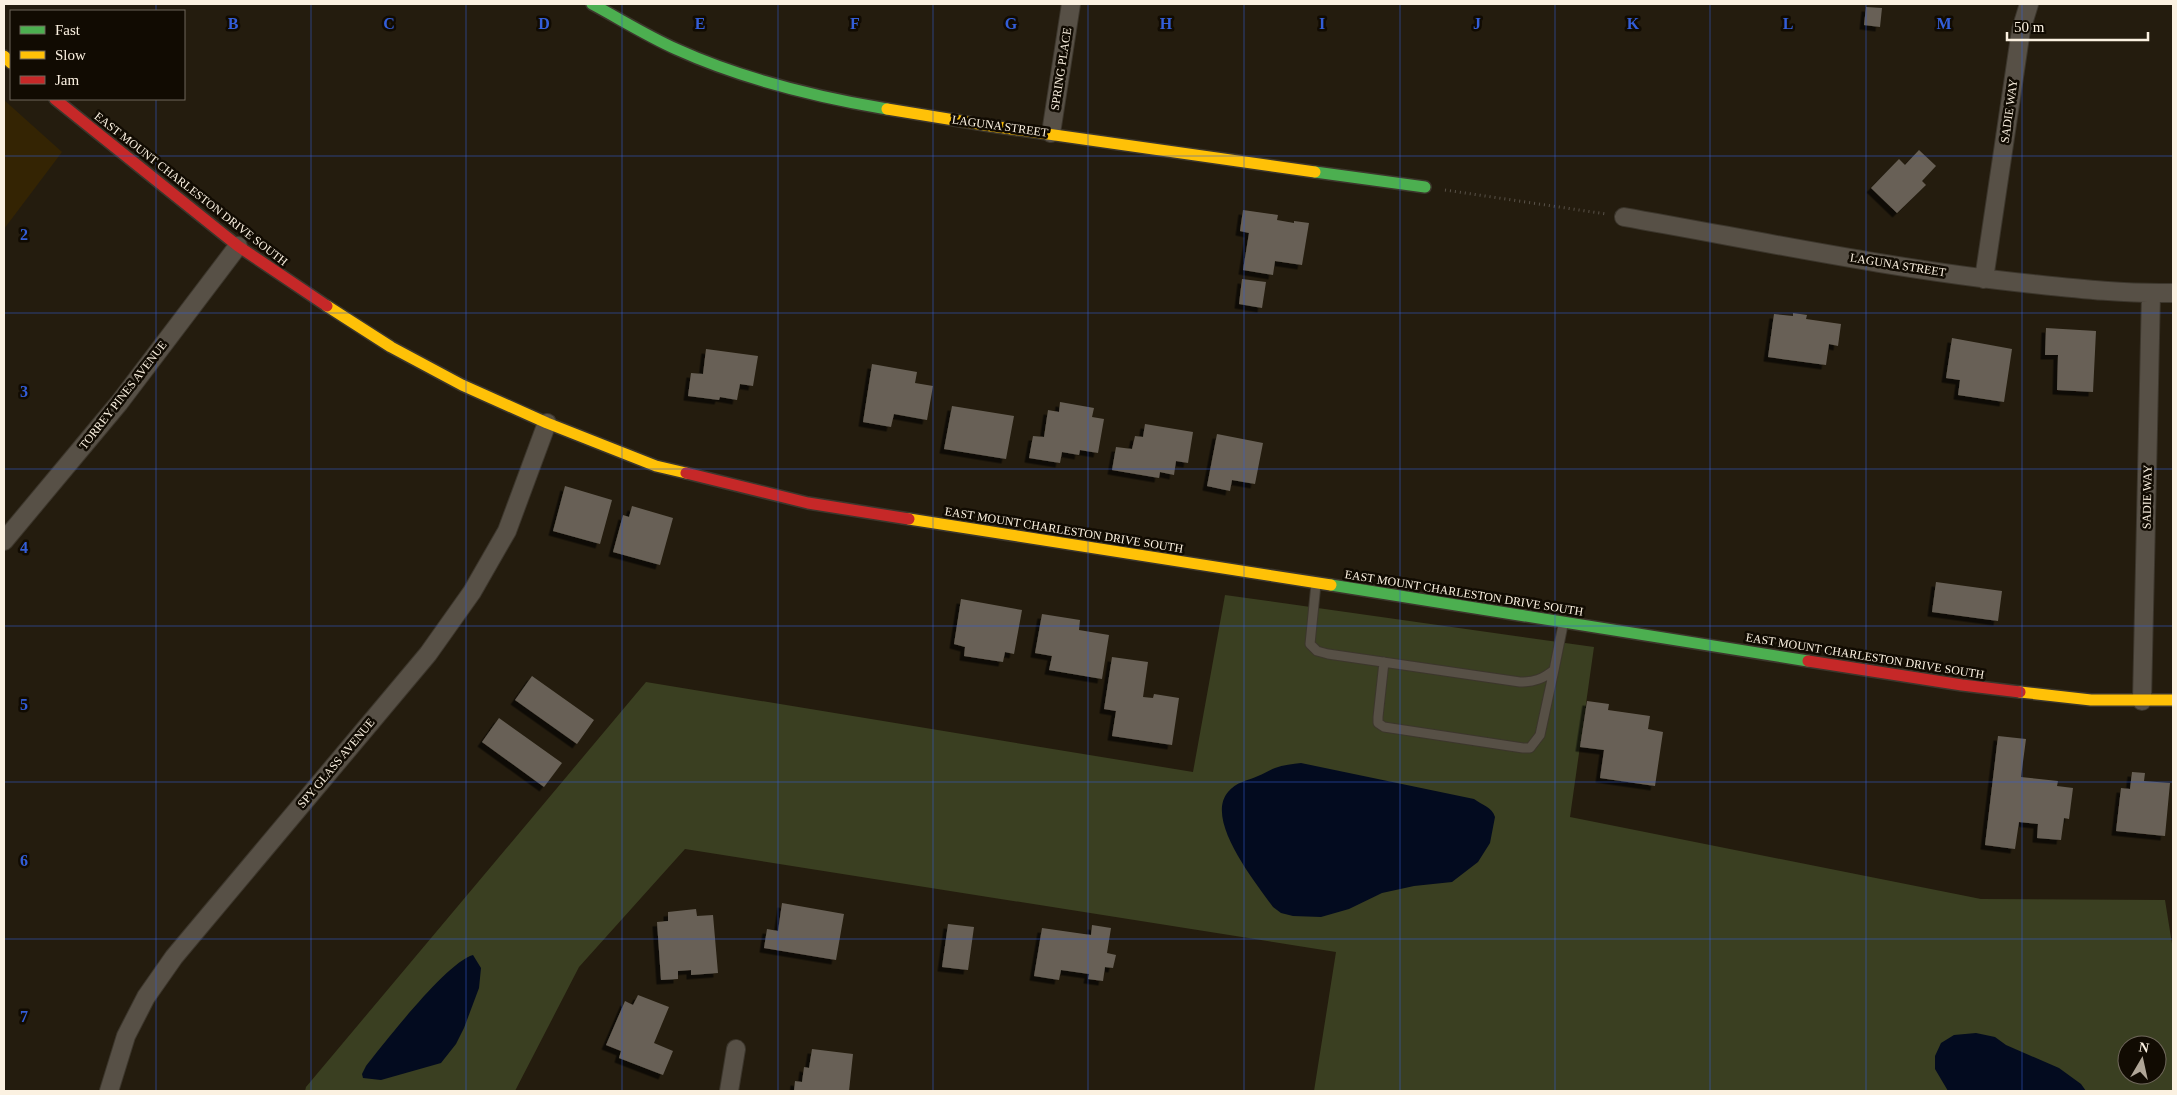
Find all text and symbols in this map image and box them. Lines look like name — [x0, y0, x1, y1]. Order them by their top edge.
legend — [10, 10, 185, 100]
scale bar — [2007, 10, 2148, 42]
text: B — [228, 15, 239, 32]
text: C — [383, 15, 395, 32]
text: D — [538, 15, 550, 32]
text: E — [695, 15, 705, 32]
text: F — [850, 15, 860, 32]
text: G — [1005, 15, 1018, 32]
text: H — [1160, 15, 1173, 32]
text: I — [1319, 15, 1325, 32]
text: J — [1473, 15, 1481, 32]
text: K — [1627, 15, 1640, 32]
text: L — [1783, 15, 1793, 32]
text: M — [1936, 15, 1952, 32]
text: 50 m — [2014, 19, 2045, 35]
text: Fast — [55, 22, 81, 38]
street label: SPRING PLACE — [1048, 27, 1074, 111]
text: Slow — [55, 47, 86, 63]
text: Jam — [55, 72, 79, 88]
street label: SADIE WAY — [1998, 78, 2020, 144]
street label: EAST MOUNT CHARLESTON DRIVE SOUTH — [92, 109, 291, 269]
street label: LAGUNA STREET — [951, 112, 1050, 140]
text: 2 — [20, 226, 28, 243]
street label: LAGUNA STREET — [1849, 250, 1948, 280]
street label: TORREY PINES AVENUE — [76, 338, 170, 452]
text: 3 — [20, 383, 28, 400]
street label: SADIE WAY — [2139, 464, 2155, 529]
street label: EAST MOUNT CHARLESTON DRIVE SOUTH — [944, 504, 1185, 556]
text: 4 — [20, 539, 28, 556]
street label: EAST MOUNT CHARLESTON DRIVE SOUTH — [1344, 567, 1585, 619]
street label: EAST MOUNT CHARLESTON DRIVE SOUTH — [1745, 630, 1986, 682]
text: 5 — [20, 696, 28, 713]
street label: SPY GLASS AVENUE — [294, 715, 378, 811]
text: 6 — [20, 852, 28, 869]
text: 7 — [20, 1008, 28, 1025]
north arrow — [2117, 1035, 2167, 1085]
text: N — [2138, 1039, 2150, 1056]

